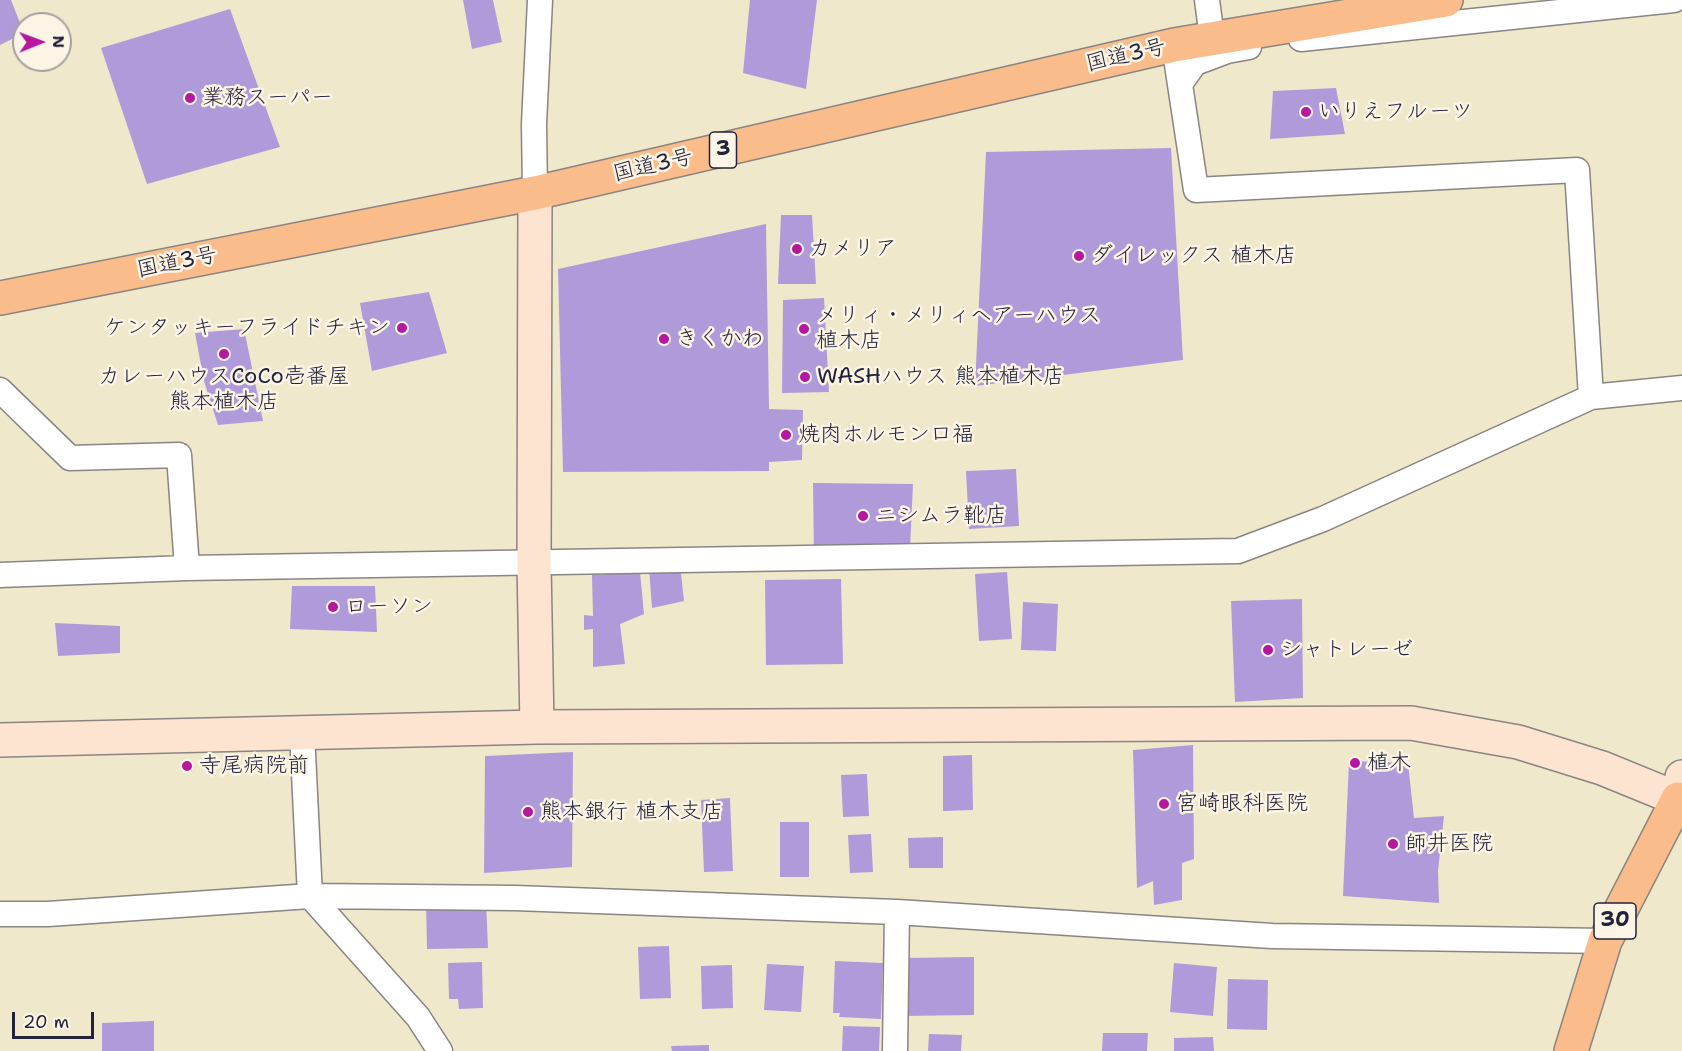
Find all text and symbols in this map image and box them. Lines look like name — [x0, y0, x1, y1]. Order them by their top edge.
north arrow — [12, 12, 72, 72]
street label: 国道3号 — [1083, 34, 1169, 78]
text: N — [48, 35, 69, 48]
place label: 業務スーパー — [202, 85, 333, 111]
marker: 業務スーパー — [183, 91, 197, 105]
place label: いりえフルーツ — [1318, 99, 1473, 125]
marker: いりえフルーツ — [1299, 105, 1313, 119]
road number: 3 — [710, 132, 736, 168]
street label: 国道3号 — [610, 144, 696, 188]
place label: カメリア — [809, 236, 897, 262]
street label: 国道3号 — [135, 242, 219, 284]
marker: カメリア — [790, 242, 804, 256]
place label: ダイレックス 植木店 — [1091, 243, 1297, 269]
marker: ダイレックス 植木店 — [1072, 249, 1086, 263]
place label: メリィ・メリィヘアーハウス 植木店 — [816, 303, 1101, 354]
place label: ケンタッキーフライドチキン — [104, 315, 390, 341]
marker: ケンタッキーフライドチキン — [395, 321, 409, 335]
marker: メリィ・メリィヘアーハウス 植木店 — [797, 322, 811, 336]
place label: きくかわ — [676, 326, 764, 352]
marker: きくかわ — [657, 332, 671, 346]
marker: カレーハウスCoCo壱番屋 熊本植木店 — [217, 347, 231, 361]
place label: カレーハウスCoCo壱番屋 熊本植木店 — [98, 364, 350, 416]
place label: WASHハウス 熊本植木店 — [817, 364, 1065, 390]
marker: WASHハウス 熊本植木店 — [798, 370, 812, 384]
place label: 焼肉ホルモン口福 — [798, 422, 974, 448]
marker: 焼肉ホルモン口福 — [779, 428, 793, 442]
place label: ニシムラ靴店 — [875, 503, 1007, 529]
marker: ニシムラ靴店 — [856, 509, 870, 523]
place label: ローソン — [345, 594, 433, 620]
marker: ローソン — [326, 600, 340, 614]
place label: シャトレーゼ — [1280, 637, 1413, 663]
marker: シャトレーゼ — [1261, 643, 1275, 657]
place label: 植木 — [1367, 750, 1411, 776]
place label: 寺尾病院前 — [199, 753, 309, 779]
marker: 植木 — [1348, 756, 1362, 770]
marker: 寺尾病院前 — [180, 759, 194, 773]
place label: 宮崎眼科医院 — [1176, 791, 1308, 817]
marker: 宮崎眼科医院 — [1157, 797, 1171, 811]
place label: 熊本銀行 植木支店 — [540, 799, 724, 825]
marker: 熊本銀行 植木支店 — [521, 805, 535, 819]
place label: 師井医院 — [1405, 831, 1493, 857]
marker: 師井医院 — [1386, 837, 1400, 851]
road number: 30 — [1594, 903, 1636, 939]
scale bar — [15, 1000, 98, 1038]
text: 20 m — [23, 1010, 69, 1034]

